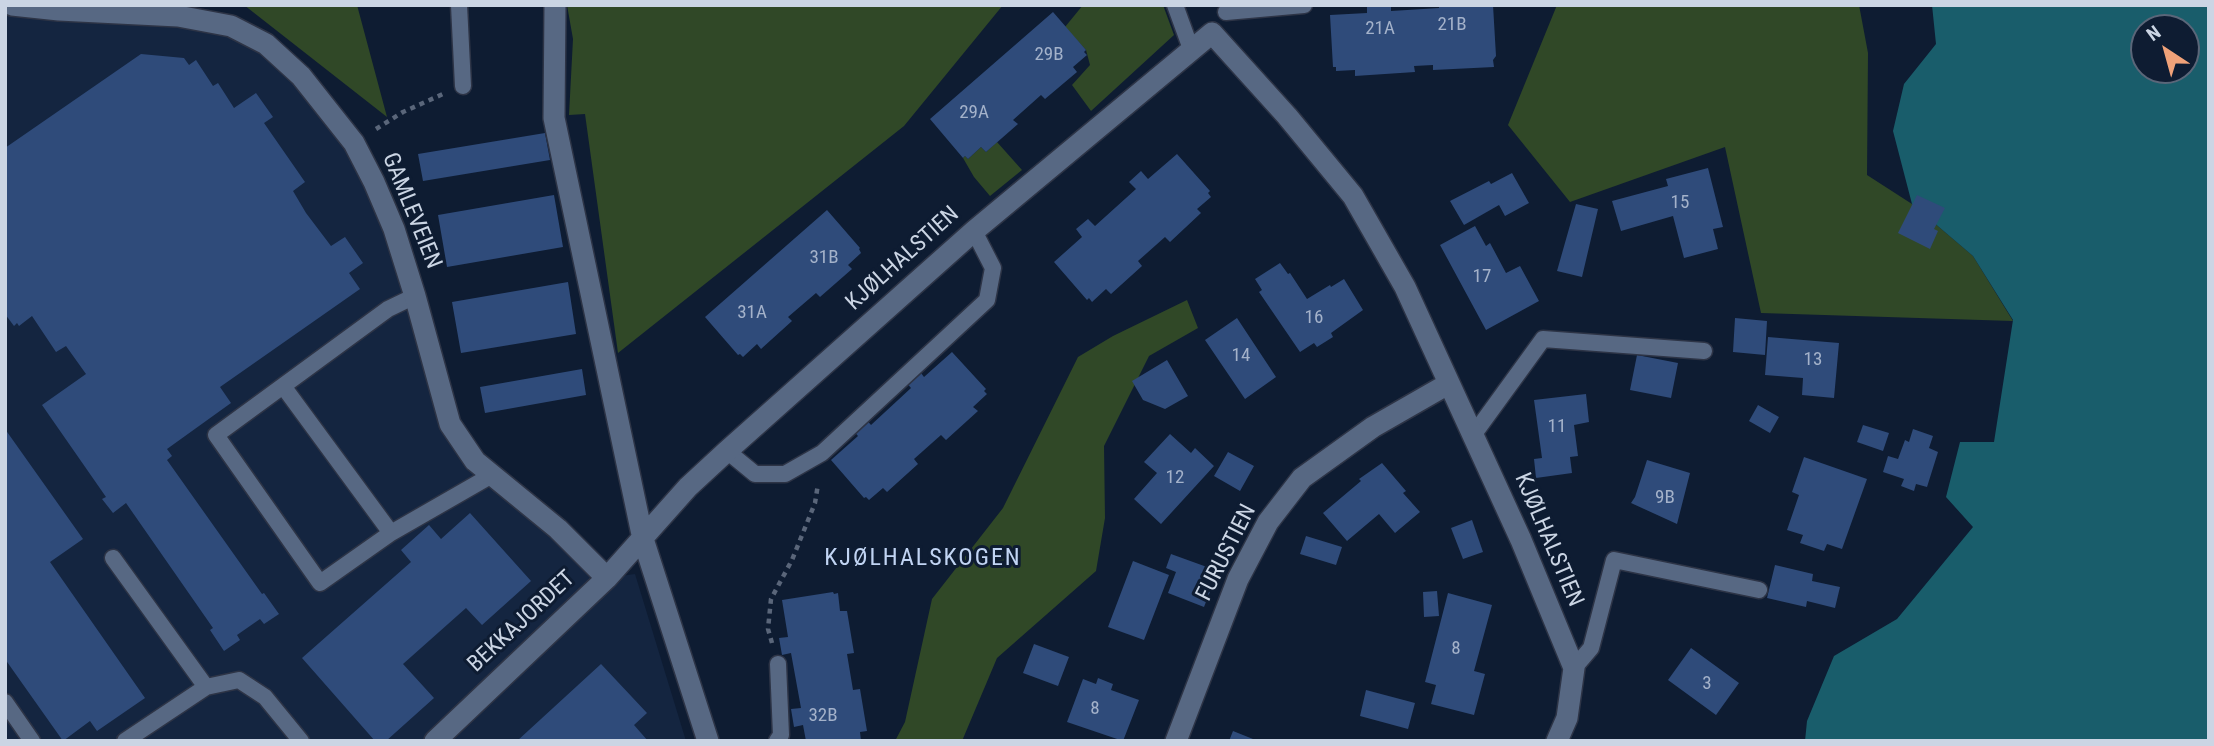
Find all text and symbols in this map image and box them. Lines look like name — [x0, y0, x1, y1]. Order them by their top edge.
house number: 21B — [1437, 14, 1467, 36]
north arrow — [2130, 14, 2200, 84]
house number: 21A — [1365, 18, 1395, 40]
text: N — [2142, 21, 2165, 46]
house number: 29B — [1034, 44, 1064, 66]
house number: 29A — [959, 102, 989, 124]
street label: GAMLEVEIEN — [375, 149, 447, 273]
house number: 15 — [1671, 192, 1689, 214]
street label: KJØLHALSTIEN — [841, 201, 965, 317]
house number: 31B — [809, 247, 839, 269]
house number: 17 — [1473, 266, 1491, 288]
house number: 31A — [737, 302, 767, 324]
house number: 16 — [1305, 307, 1323, 329]
house number: 14 — [1232, 345, 1250, 367]
house number: 13 — [1804, 349, 1822, 371]
house number: 11 — [1548, 416, 1566, 438]
house number: 12 — [1166, 467, 1184, 489]
street label: KJØLHALSTIEN — [1507, 469, 1589, 611]
house number: 9B — [1655, 487, 1675, 509]
street label: FURUSTIEN — [1191, 500, 1263, 606]
district label: KJØLHALSKOGEN — [826, 545, 1020, 573]
street label: BEKKAJORDET — [463, 565, 581, 679]
house number: 8 — [1451, 638, 1461, 660]
house number: 3 — [1702, 673, 1712, 695]
house number: 8 — [1090, 698, 1100, 720]
house number: 32B — [808, 705, 838, 727]

